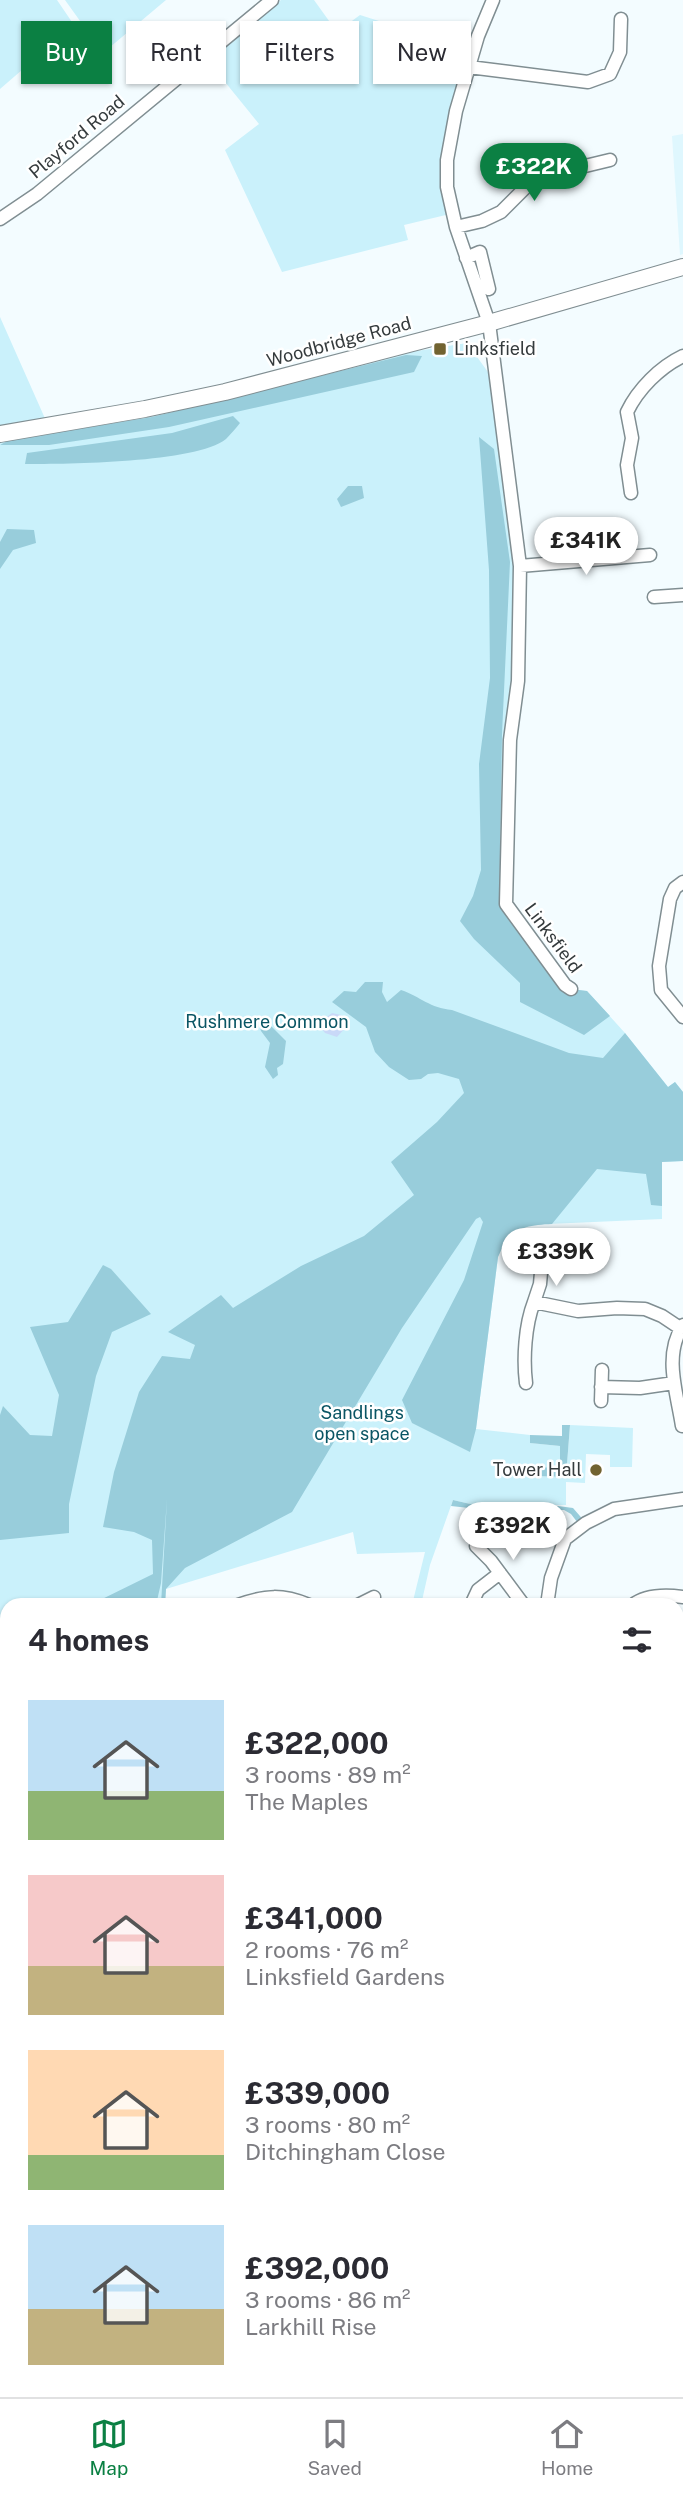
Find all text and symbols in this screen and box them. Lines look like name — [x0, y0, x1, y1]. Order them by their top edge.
chip: Buy — [21, 21, 112, 84]
chip: Rent — [126, 21, 226, 84]
chip: Filters — [240, 21, 359, 84]
chip: New — [373, 21, 471, 84]
street label: Playford Road — [25, 91, 129, 183]
pin: £322K — [485, 144, 583, 203]
text: £322K — [496, 152, 572, 179]
street label: Woodbridge Road — [264, 312, 413, 371]
place label: Linksfield — [454, 338, 536, 359]
marker: Linksfield — [432, 341, 448, 357]
pin: £341K — [537, 518, 635, 577]
text: £341K — [550, 526, 622, 553]
street label: Linksfield — [520, 899, 586, 977]
park label: Rushmere Common — [185, 1011, 349, 1032]
pin: £339K — [507, 1228, 605, 1288]
text: £339K — [518, 1237, 595, 1264]
park label: Sandlings open space — [314, 1402, 410, 1444]
place label: Tower Hall — [493, 1459, 582, 1480]
marker: Tower Hall — [588, 1462, 604, 1478]
pin: £392K — [464, 1502, 562, 1562]
text: £392K — [475, 1511, 551, 1538]
icon: filters — [618, 1621, 656, 1659]
text: 4 homes — [28, 1622, 149, 1658]
text: £322,000 — [245, 1725, 389, 1761]
icon: home — [84, 1728, 168, 1812]
text: 3 rooms · 89 m² — [245, 1761, 411, 1788]
text: The Maples — [245, 1788, 368, 1815]
text: £341,000 — [245, 1900, 383, 1936]
icon: home — [84, 1903, 168, 1987]
text: 2 rooms · 76 m² — [245, 1936, 408, 1963]
text: Linksfield Gardens — [245, 1963, 445, 1990]
text: £339,000 — [245, 2075, 390, 2111]
icon: home — [84, 2078, 168, 2162]
text: 3 rooms · 80 m² — [245, 2111, 410, 2138]
text: Ditchingham Close — [245, 2138, 446, 2165]
text: £392,000 — [245, 2250, 389, 2286]
icon: home — [84, 2253, 168, 2337]
text: 3 rooms · 86 m² — [245, 2286, 411, 2313]
text: Larkhill Rise — [245, 2313, 377, 2340]
tab: Map — [90, 2415, 128, 2479]
tab: Saved — [307, 2415, 362, 2479]
tab: Home — [541, 2415, 593, 2479]

